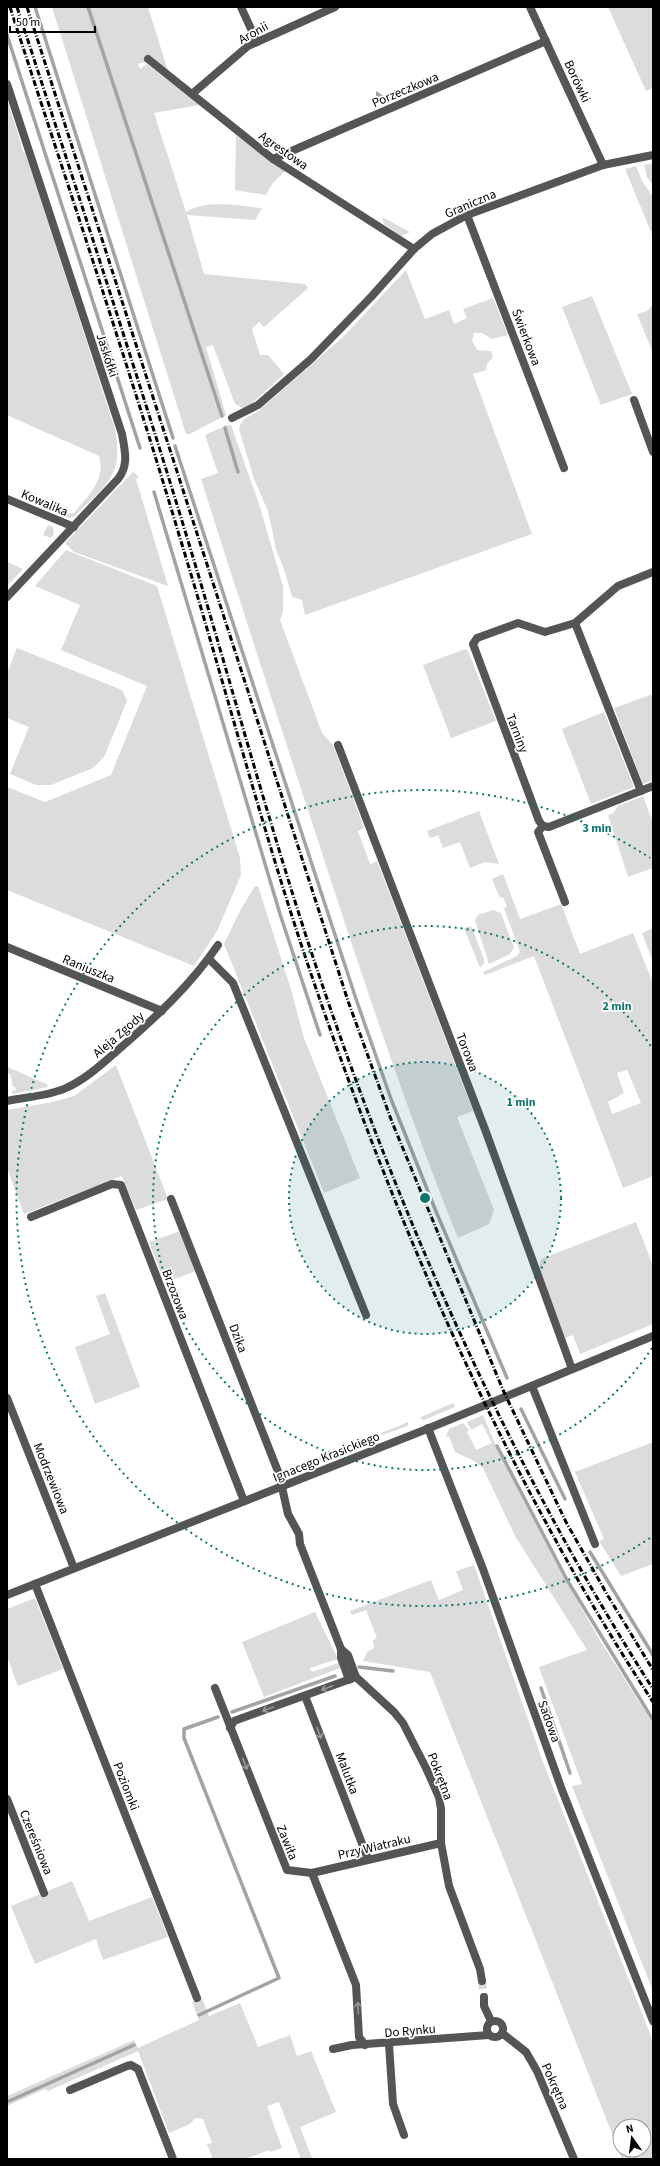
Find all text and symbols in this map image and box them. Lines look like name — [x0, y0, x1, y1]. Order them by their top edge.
scale bar — [10, 8, 95, 34]
text: 50 m — [16, 14, 40, 31]
street label: Aronii — [235, 17, 272, 49]
street label: Borówki — [559, 57, 595, 106]
street label: Porzeczkowa — [369, 68, 442, 112]
street label: Agrestowa — [255, 127, 312, 174]
street label: Graniczna — [442, 185, 499, 223]
street label: Świerkowa — [507, 306, 545, 368]
street label: Jaskółki — [92, 331, 123, 379]
street label: Kowalika — [18, 485, 71, 521]
street label: Tarniny — [501, 711, 533, 756]
text: 3 min — [582, 820, 612, 837]
street label: Raniuszka — [60, 950, 118, 988]
text: 2 min — [602, 998, 632, 1015]
street label: Aleja Zgody — [89, 1007, 148, 1062]
street label: Torowa — [451, 1030, 483, 1074]
text: 1 min — [506, 1094, 536, 1111]
centre of rings — [418, 1191, 432, 1205]
street label: Brzozowa — [157, 1267, 193, 1322]
street label: Dzika — [224, 1321, 252, 1355]
street label: Ignacego Krasickiego — [270, 1427, 383, 1487]
street label: Modrzewiowa — [29, 1440, 74, 1517]
one-way arrow — [321, 1685, 333, 1693]
street label: Sadowa — [533, 1698, 565, 1745]
one-way arrow — [262, 1706, 274, 1714]
one-way arrow — [315, 1726, 323, 1738]
street label: Malutka — [331, 1750, 363, 1797]
street label: Pokrętna — [423, 1750, 457, 1803]
one-way arrow — [241, 1758, 249, 1770]
street label: Poziomki — [109, 1760, 143, 1813]
street label: Czereśniowa — [15, 1807, 57, 1878]
street label: Zawiła — [272, 1822, 302, 1863]
street label: Przy Wiatraku — [336, 1830, 412, 1864]
one-way arrow — [354, 2002, 361, 2015]
street label: Do Rynku — [384, 2020, 437, 2042]
street label: Pokrętna — [537, 2060, 573, 2113]
north arrow — [612, 2118, 652, 2158]
text: N — [624, 2121, 635, 2137]

